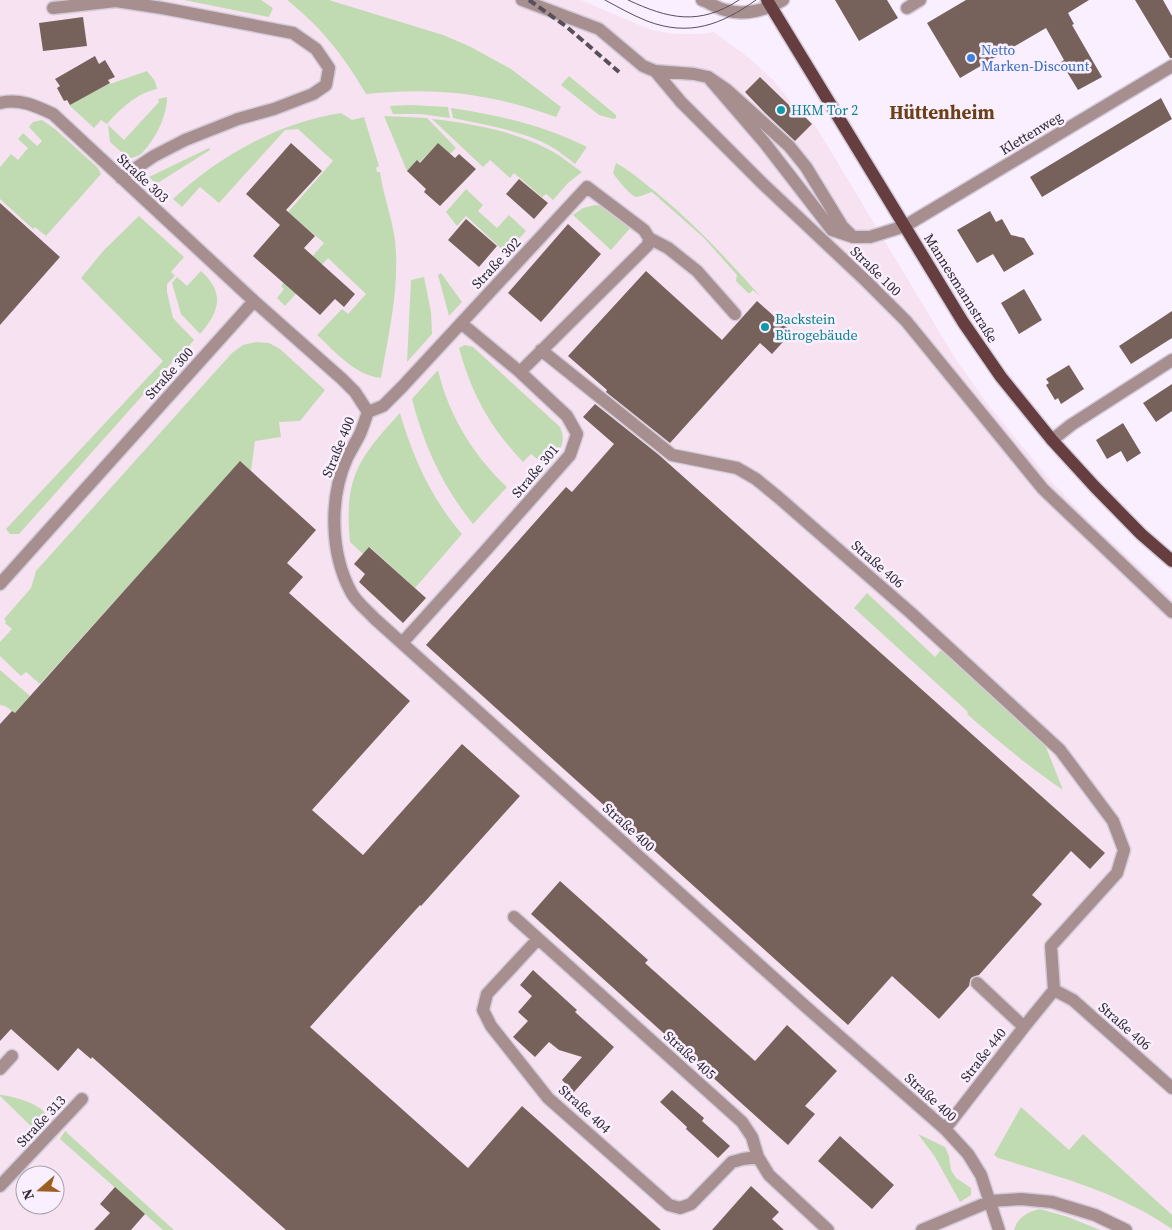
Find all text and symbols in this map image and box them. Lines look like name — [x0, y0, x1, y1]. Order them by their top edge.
place label: Netto Marken-Discount — [981, 40, 1090, 76]
marker: Netto Marken-Discount — [965, 52, 977, 64]
district label: Hüttenheim — [889, 99, 995, 125]
place label: HKM Tor 2 — [791, 100, 858, 120]
marker: HKM Tor 2 — [775, 104, 787, 116]
street label: Klettenweg — [996, 106, 1066, 160]
street label: Straße 303 — [113, 149, 173, 207]
street label: Mannesmannstraße — [919, 230, 1003, 346]
street label: Straße 302 — [467, 233, 525, 293]
street label: Straße 100 — [846, 242, 906, 300]
place label: Backstein Bürogebäude — [775, 309, 858, 345]
marker: Backstein Bürogebäude — [759, 321, 771, 333]
street label: Straße 300 — [140, 342, 198, 404]
street label: Straße 400 — [317, 414, 359, 480]
street label: Straße 301 — [507, 440, 563, 502]
street label: Straße 406 — [847, 535, 909, 593]
street label: Straße 400 — [598, 798, 660, 856]
street label: Straße 406 — [1094, 997, 1156, 1055]
street label: Straße 440 — [955, 1024, 1011, 1086]
street label: Straße 405 — [659, 1026, 721, 1084]
street label: Straße 400 — [900, 1068, 962, 1126]
street label: Straße 404 — [554, 1080, 616, 1138]
street label: Straße 313 — [12, 1091, 70, 1151]
north arrow — [15, 1165, 65, 1215]
text: N — [17, 1186, 39, 1203]

